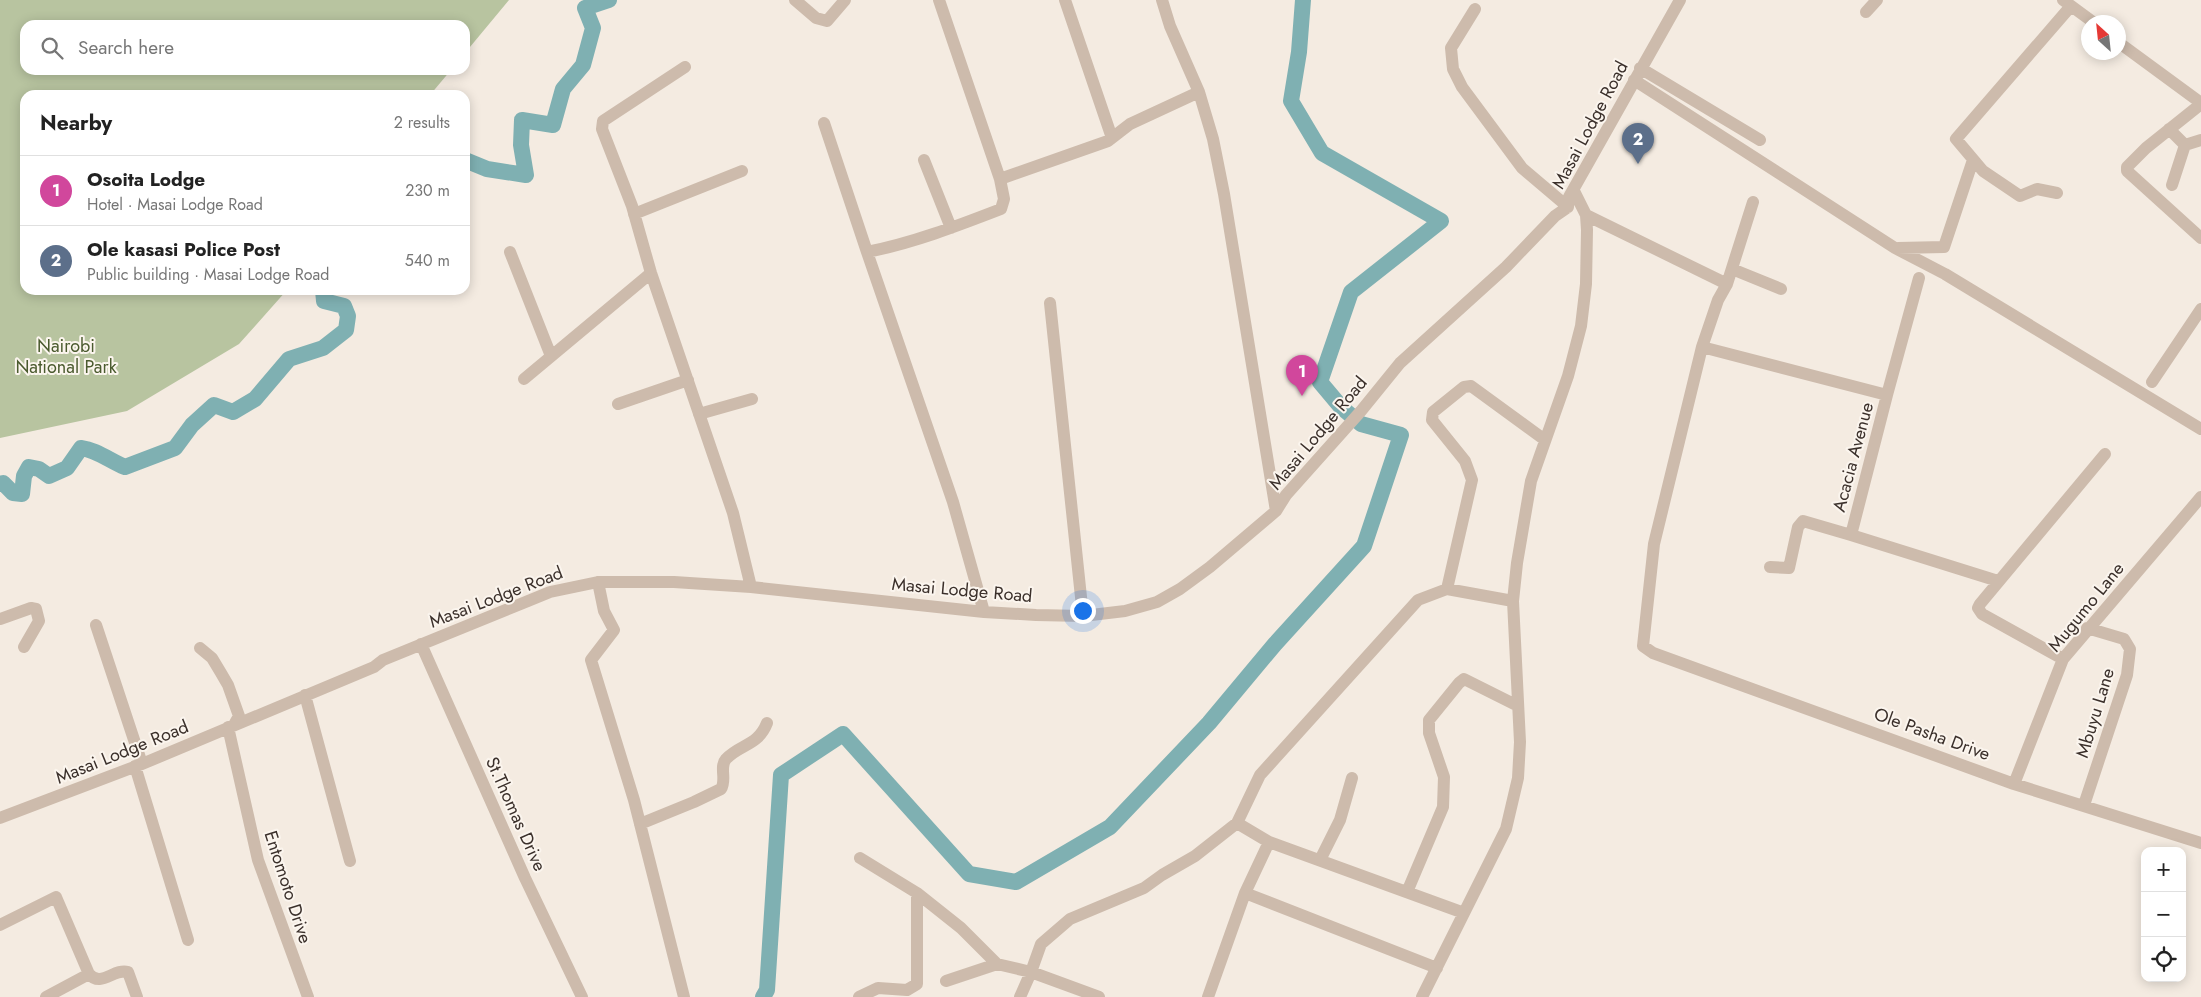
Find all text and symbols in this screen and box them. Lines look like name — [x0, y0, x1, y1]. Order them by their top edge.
north arrow — [2081, 15, 2126, 60]
search box — [20, 20, 470, 75]
icon: search — [38, 34, 66, 62]
text: Search here — [78, 34, 174, 61]
street label: Masai Lodge Road — [1545, 57, 1635, 193]
text: Nearby — [40, 108, 112, 138]
text: 2 results — [394, 111, 450, 134]
pin: 2 — [1622, 123, 1654, 164]
text: Osoita Lodge — [87, 166, 205, 193]
text: 1 — [52, 179, 60, 202]
text: 230 m — [405, 179, 450, 202]
text: Hotel · Masai Lodge Road — [87, 193, 263, 216]
text: Ole kasasi Police Post — [87, 236, 280, 263]
text: 2 — [51, 249, 61, 272]
text: 540 m — [405, 249, 450, 272]
text: Public building · Masai Lodge Road — [87, 263, 329, 286]
park label: Nairobi National Park — [15, 333, 117, 380]
pin: 1 — [1286, 355, 1318, 396]
street label: Masai Lodge Road — [1263, 371, 1373, 495]
street label: Acacia Avenue — [1826, 399, 1880, 515]
street label: Mugumo Lane — [2042, 557, 2130, 657]
street label: Masai Lodge Road — [425, 560, 567, 634]
street label: Masai Lodge Road — [891, 571, 1033, 609]
your location — [1070, 598, 1096, 624]
street label: Mbuyu Lane — [2069, 665, 2121, 761]
street label: Ole Pasha Drive — [1870, 701, 1994, 767]
street label: Masai Lodge Road — [52, 714, 192, 790]
street label: St.Thomas Drive — [479, 753, 553, 875]
street label: Entomoto Drive — [258, 827, 318, 947]
map controls — [2141, 847, 2186, 982]
button: + — [2141, 847, 2186, 892]
button: − — [2141, 892, 2186, 937]
button: locate — [2141, 937, 2186, 982]

